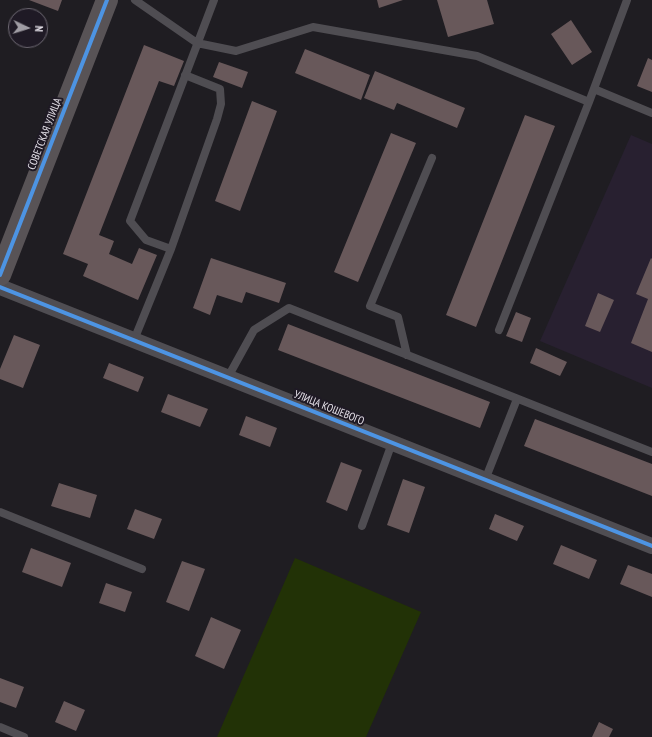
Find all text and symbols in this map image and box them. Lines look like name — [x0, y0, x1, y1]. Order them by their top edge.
north arrow — [8, 8, 48, 48]
text: N — [32, 25, 46, 32]
street label: СОВЕТСКАЯ УЛИЦА — [25, 96, 65, 172]
street label: УЛИЦА КОШЕВОГО — [292, 388, 366, 428]

